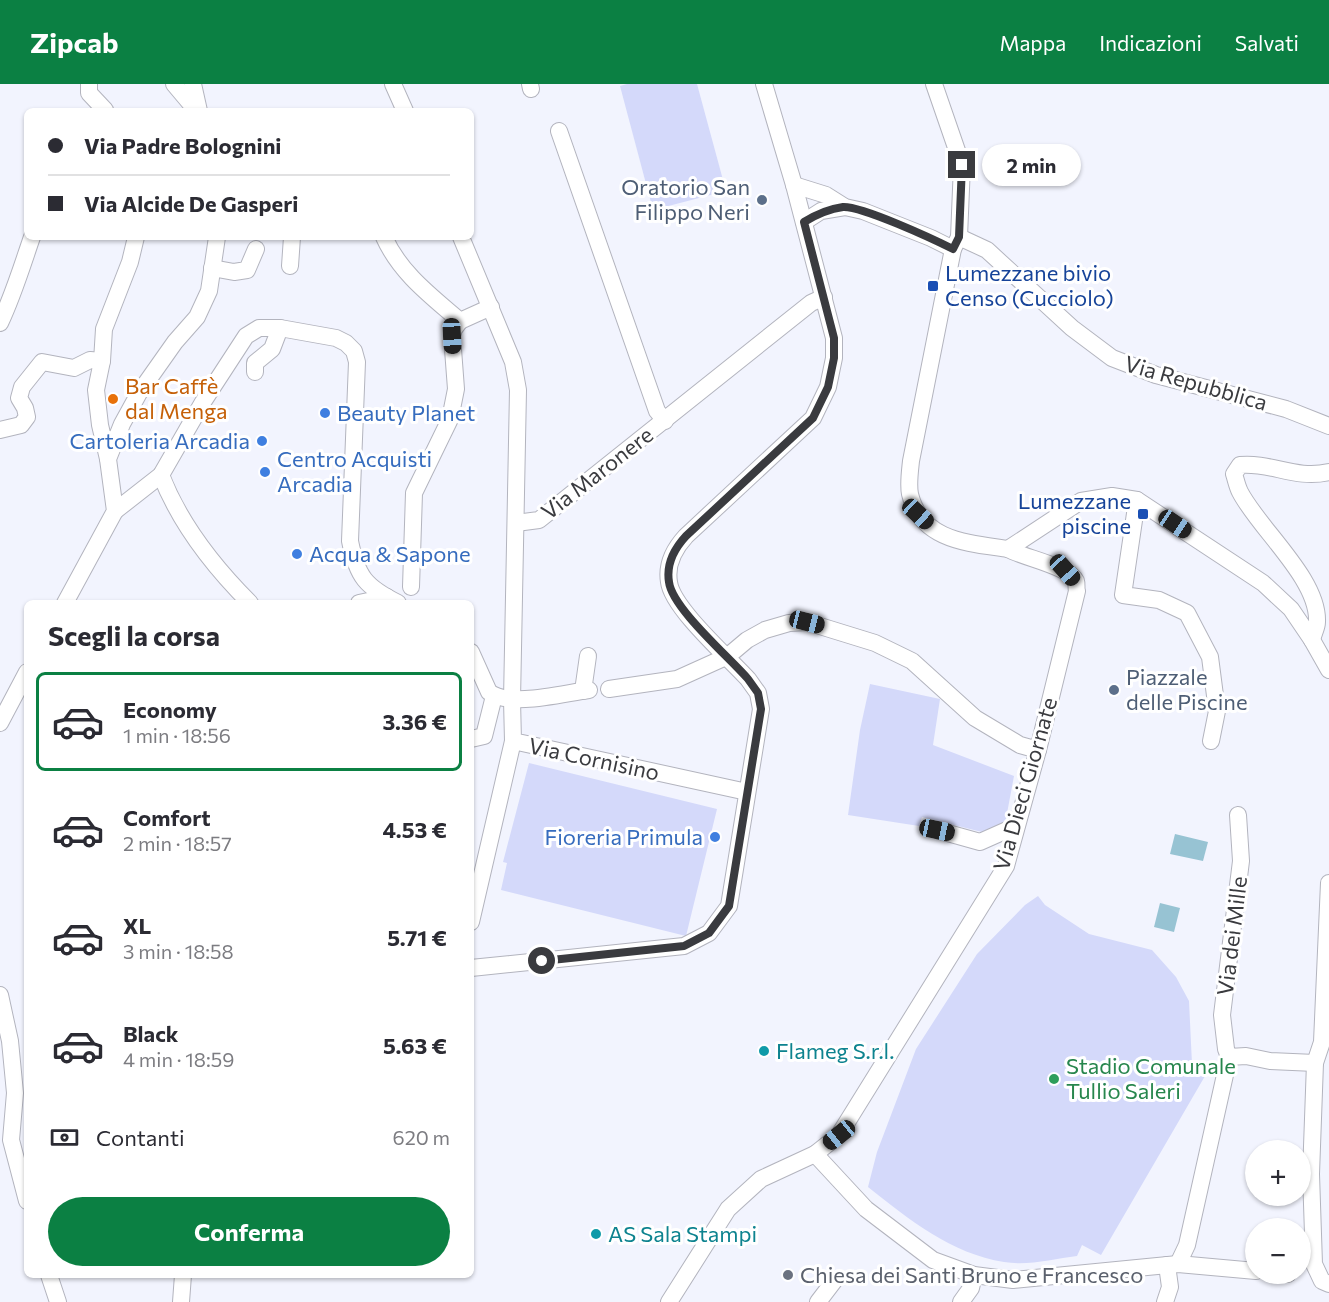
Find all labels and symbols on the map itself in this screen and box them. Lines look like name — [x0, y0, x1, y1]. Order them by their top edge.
callout: 2 min — [983, 144, 1082, 186]
route end — [948, 151, 975, 178]
place label: Oratorio San Filippo Neri — [621, 173, 750, 225]
marker: Oratorio San Filippo Neri — [755, 193, 769, 207]
place label: Lumezzane bivio Censo (Cucciolo) — [945, 259, 1114, 311]
marker: Lumezzane bivio Censo (Cucciolo) — [926, 279, 940, 293]
car — [442, 318, 462, 354]
street label: Via Repubblica — [1122, 349, 1271, 416]
place label: Bar Caffè dal Menga — [125, 372, 228, 424]
marker: Bar Caffè dal Menga — [106, 392, 120, 406]
place label: Beauty Planet — [337, 399, 475, 426]
marker: Beauty Planet — [318, 406, 332, 420]
street label: Via Maronere — [535, 421, 658, 525]
place label: Cartoleria Arcadia — [69, 427, 250, 454]
marker: Cartoleria Arcadia — [255, 434, 269, 448]
place label: Centro Acquisti Arcadia — [277, 445, 432, 497]
marker: Centro Acquisti Arcadia — [258, 465, 272, 479]
place label: Lumezzane piscine — [1018, 487, 1131, 539]
car — [899, 495, 937, 533]
car — [1155, 506, 1195, 542]
marker: Lumezzane piscine — [1136, 507, 1150, 521]
place label: Acqua & Sapone — [309, 540, 471, 567]
marker: Acqua & Sapone — [290, 547, 304, 561]
car — [1046, 551, 1084, 589]
car — [787, 609, 827, 635]
place label: Piazzale delle Piscine — [1126, 663, 1248, 715]
marker: Piazzale delle Piscine — [1107, 683, 1121, 697]
street label: Via Dieci Giornate — [987, 694, 1062, 874]
street label: Via Cornisino — [526, 731, 662, 786]
car — [918, 817, 956, 843]
place label: Fioreria Primula — [545, 823, 703, 850]
marker: Fioreria Primula — [708, 830, 722, 844]
street label: Via dei Mille — [1211, 875, 1252, 997]
route start — [528, 947, 555, 974]
place label: Flameg S.r.l. — [776, 1037, 894, 1064]
marker: Flameg S.r.l. — [757, 1044, 771, 1058]
place label: Stadio Comunale Tullio Saleri — [1066, 1052, 1236, 1104]
marker: Stadio Comunale Tullio Saleri — [1047, 1072, 1061, 1086]
car — [819, 1117, 859, 1153]
place label: AS Sala Stampi — [608, 1220, 757, 1247]
marker: AS Sala Stampi — [589, 1227, 603, 1241]
place label: Chiesa dei Santi Bruno e Francesco — [800, 1261, 1143, 1288]
marker: Chiesa dei Santi Bruno e Francesco — [781, 1268, 795, 1282]

